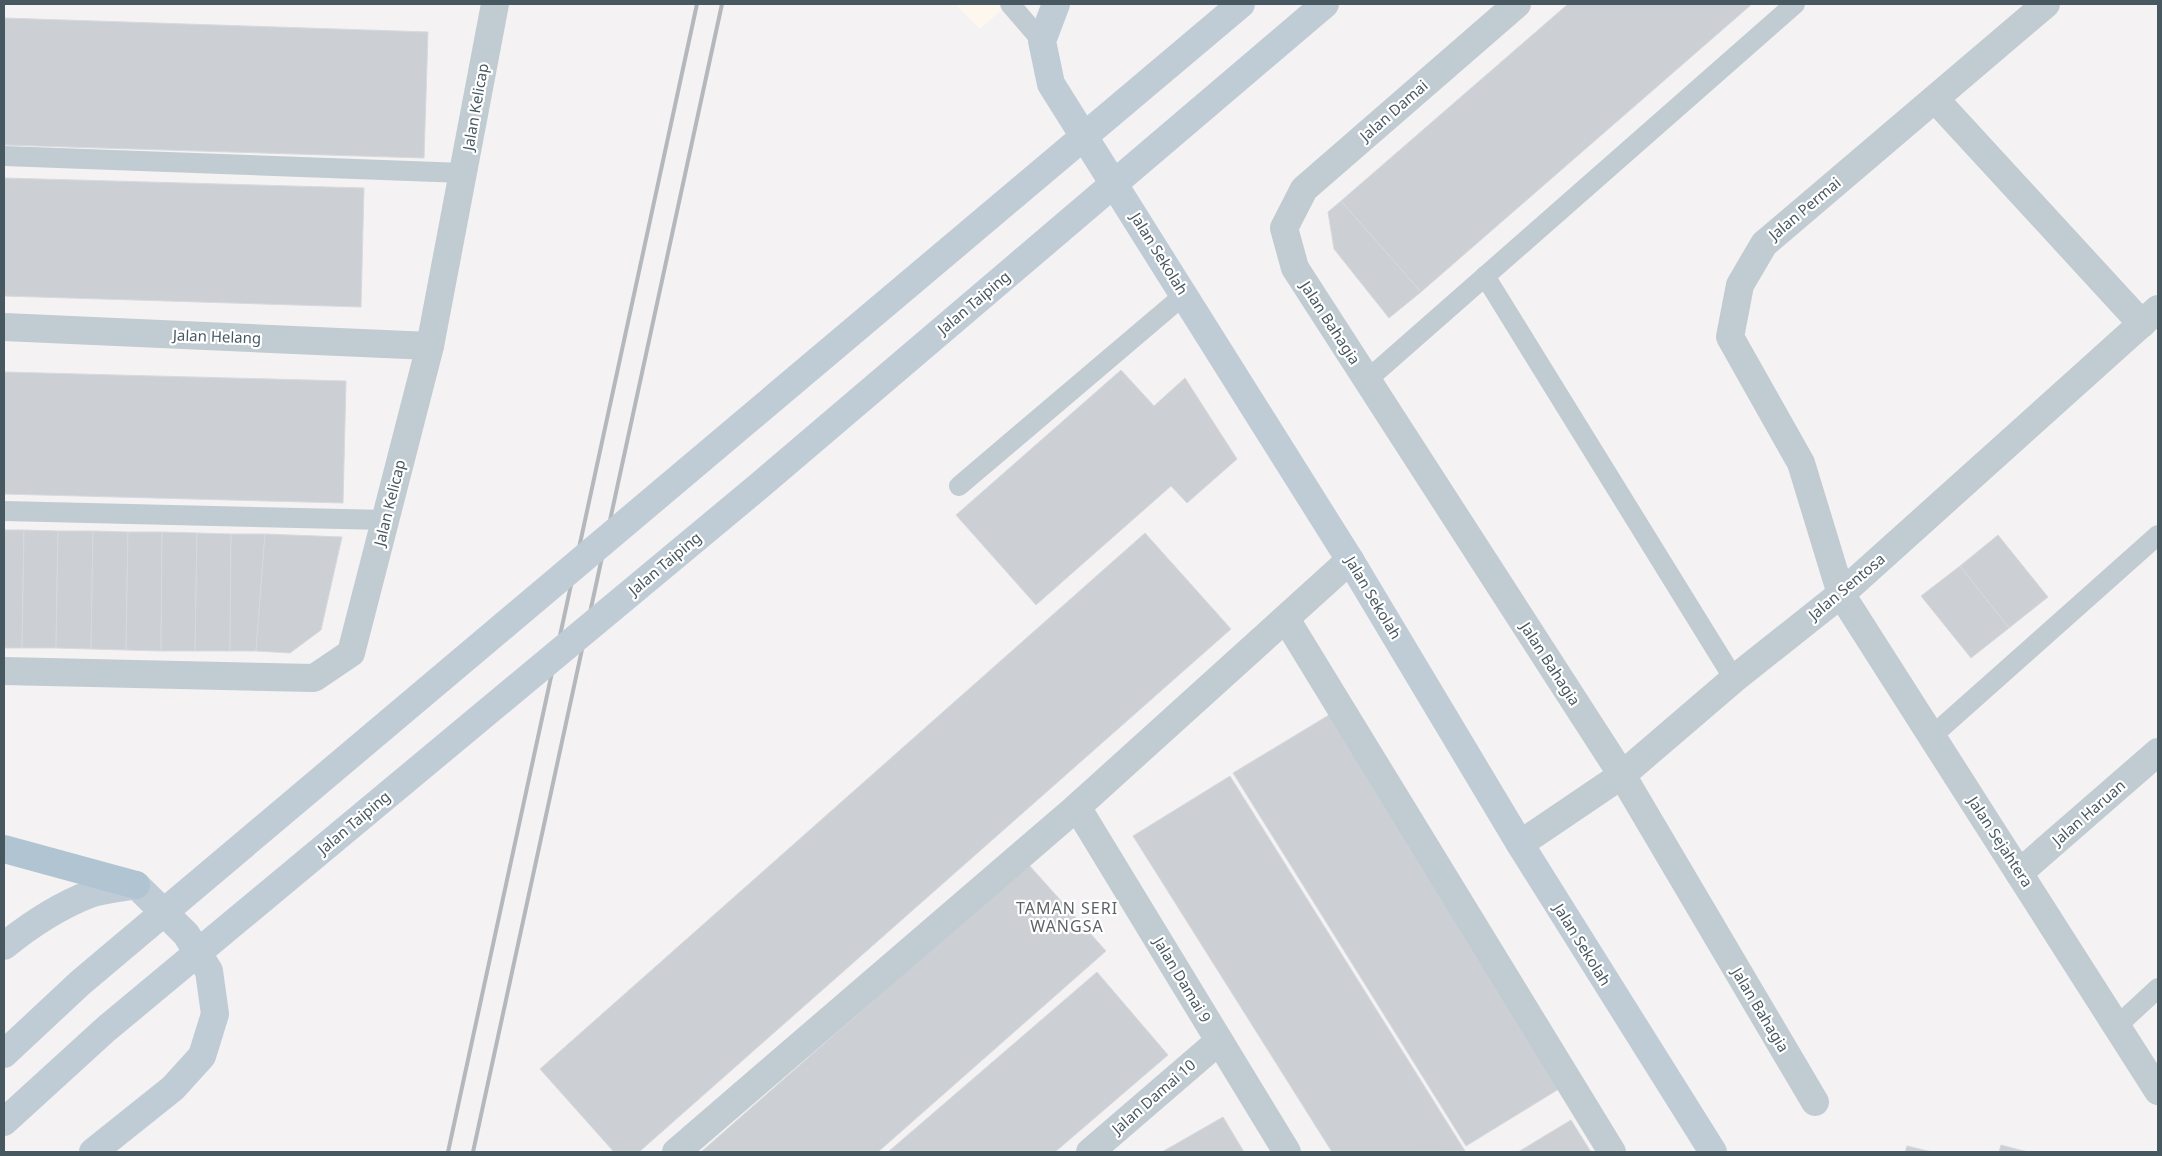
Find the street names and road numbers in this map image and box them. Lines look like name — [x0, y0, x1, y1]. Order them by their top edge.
street label: Jalan Kelicap — [457, 62, 493, 154]
street label: Jalan Damai — [1354, 75, 1431, 147]
street label: Jalan Permai — [1763, 172, 1844, 245]
street label: Jalan Sekolah — [1126, 207, 1193, 298]
street label: Jalan Taiping — [931, 266, 1014, 340]
street label: Jalan Bahagia — [1295, 275, 1365, 368]
street label: Jalan Helang — [171, 324, 262, 348]
street label: Jalan Kelicap — [368, 458, 409, 550]
street label: Jalan Taiping — [622, 527, 705, 601]
street label: Jalan Sentosa — [1802, 548, 1889, 625]
street label: Jalan Sekolah — [1340, 551, 1406, 643]
street label: Jalan Bahagia — [1515, 616, 1585, 709]
street label: Jalan Haruan — [2046, 775, 2129, 851]
street label: Jalan Taiping — [311, 786, 394, 860]
street label: Jalan Sejahtera — [1963, 791, 2038, 891]
street label: Jalan Sekolah — [1549, 898, 1616, 989]
street label: Jalan Damai 9 — [1149, 931, 1216, 1026]
street label: Jalan Bahagia — [1727, 962, 1794, 1055]
street label: Jalan Damai 10 — [1106, 1054, 1199, 1139]

